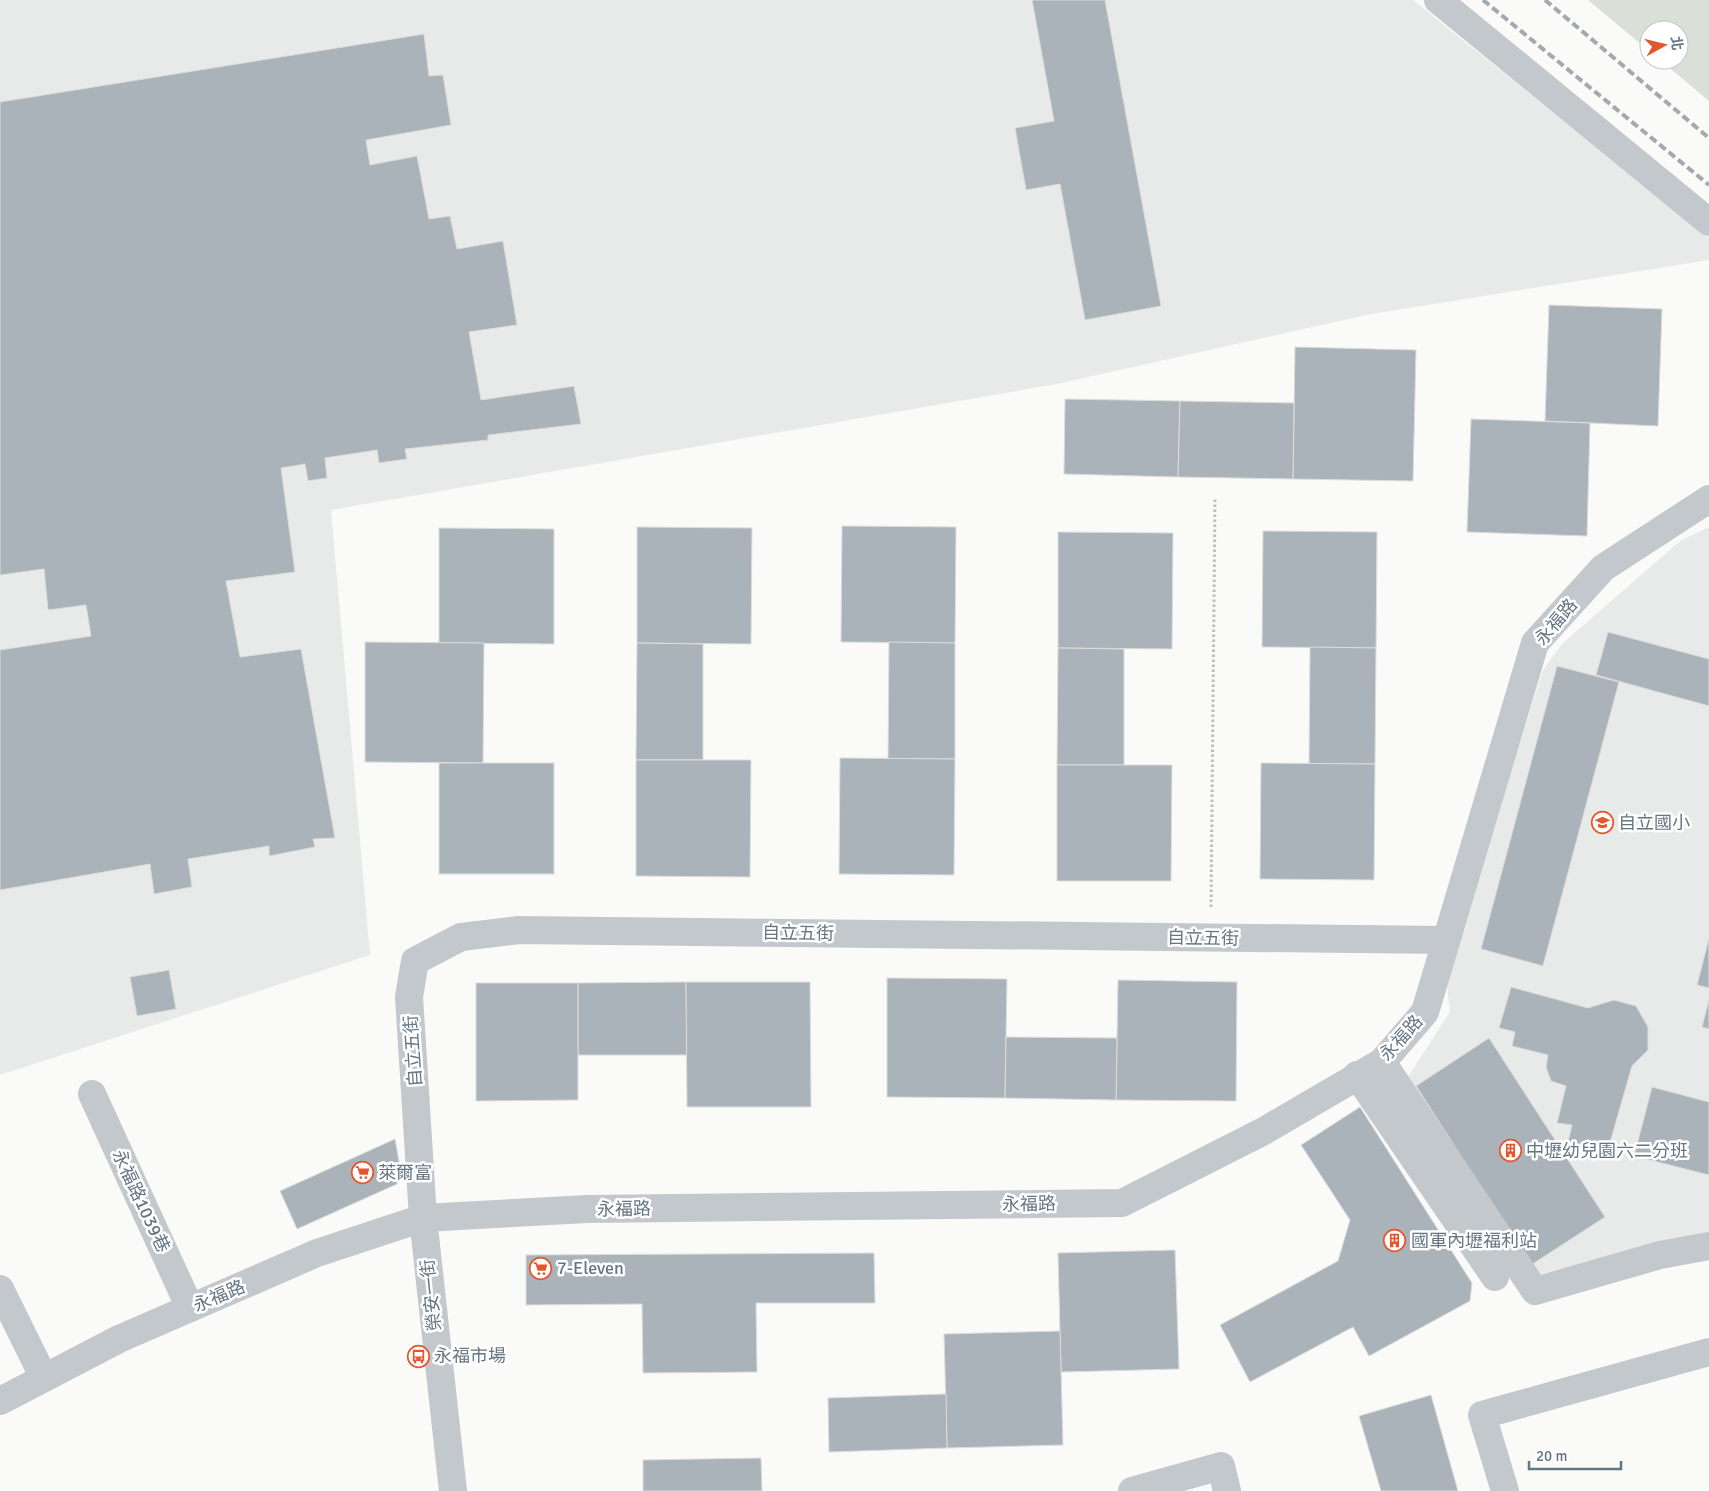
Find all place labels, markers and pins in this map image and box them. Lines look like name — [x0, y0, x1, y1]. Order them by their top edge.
school or university icon: 自立國小 — [1590, 811, 1614, 835]
place label: 自立國小 — [1618, 812, 1690, 834]
building icon: 中壢幼兒園六二分班 — [1498, 1139, 1522, 1163]
place label: 中壢幼兒園六二分班 — [1526, 1140, 1688, 1162]
supermarket icon: 萊爾富 — [350, 1161, 374, 1185]
place label: 萊爾富 — [378, 1162, 432, 1184]
building icon: 國軍內壢福利站 — [1383, 1229, 1407, 1253]
place label: 國軍內壢福利站 — [1411, 1230, 1537, 1252]
supermarket icon: 7-Eleven — [529, 1256, 553, 1280]
place label: 7-Eleven — [557, 1257, 624, 1279]
bus stop icon: 永福市場 — [406, 1344, 430, 1368]
place label: 永福市場 — [434, 1345, 506, 1367]

